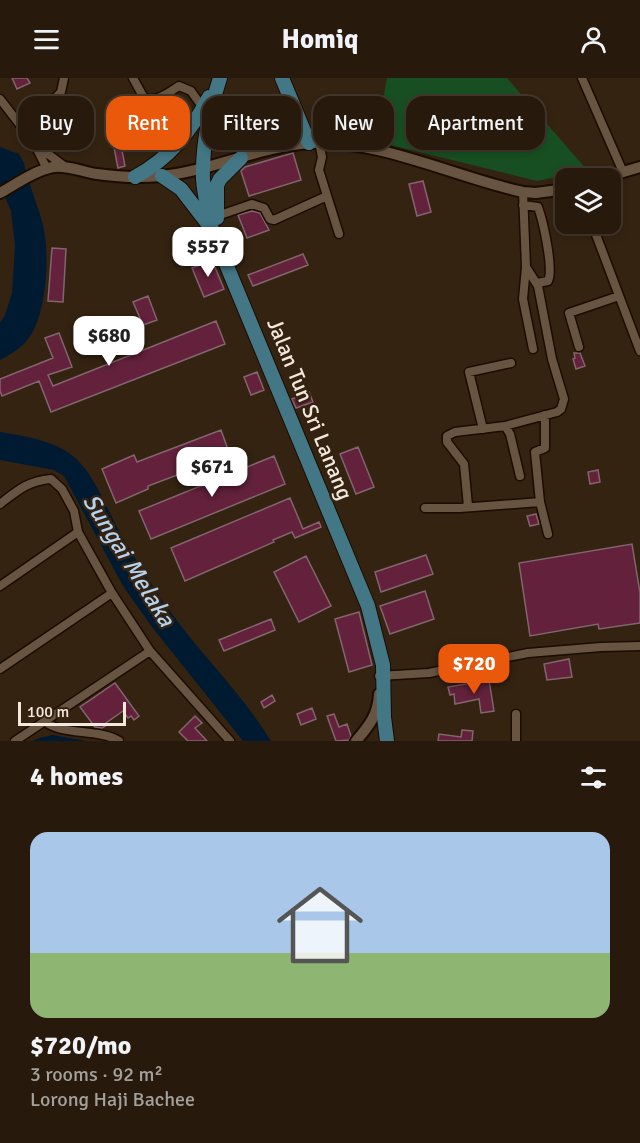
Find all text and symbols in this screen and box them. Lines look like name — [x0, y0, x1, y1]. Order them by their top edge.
icon: menu — [30, 23, 63, 56]
text: Homiq — [281, 23, 359, 56]
icon: person — [577, 23, 610, 56]
chip: Buy — [18, 96, 94, 150]
chip: Rent — [106, 96, 190, 150]
chip: Filters — [202, 96, 301, 150]
chip: New — [313, 96, 394, 150]
chip: Apartment — [406, 96, 545, 150]
map controls — [555, 168, 621, 234]
button: layers — [555, 168, 621, 234]
pin: $557 — [172, 227, 244, 278]
text: $557 — [186, 234, 230, 259]
street label: Jalan Tun Sri Lanang — [261, 314, 359, 504]
pin: $680 — [73, 316, 145, 367]
text: $680 — [87, 323, 131, 348]
pin: $671 — [176, 447, 248, 498]
text: $671 — [190, 454, 234, 479]
water label: Sungai Melaka — [76, 488, 182, 633]
pin: $720 — [438, 644, 510, 695]
text: $720 — [452, 651, 496, 676]
scale bar — [18, 699, 126, 726]
text: 100 m — [27, 702, 69, 722]
text: 4 homes — [30, 761, 123, 793]
icon: filters — [577, 761, 610, 794]
icon: home — [266, 871, 374, 979]
text: $720/mo — [30, 1030, 131, 1062]
text: 3 rooms · 92 m² — [30, 1062, 163, 1087]
text: Lorong Haji Bachee — [30, 1087, 195, 1112]

